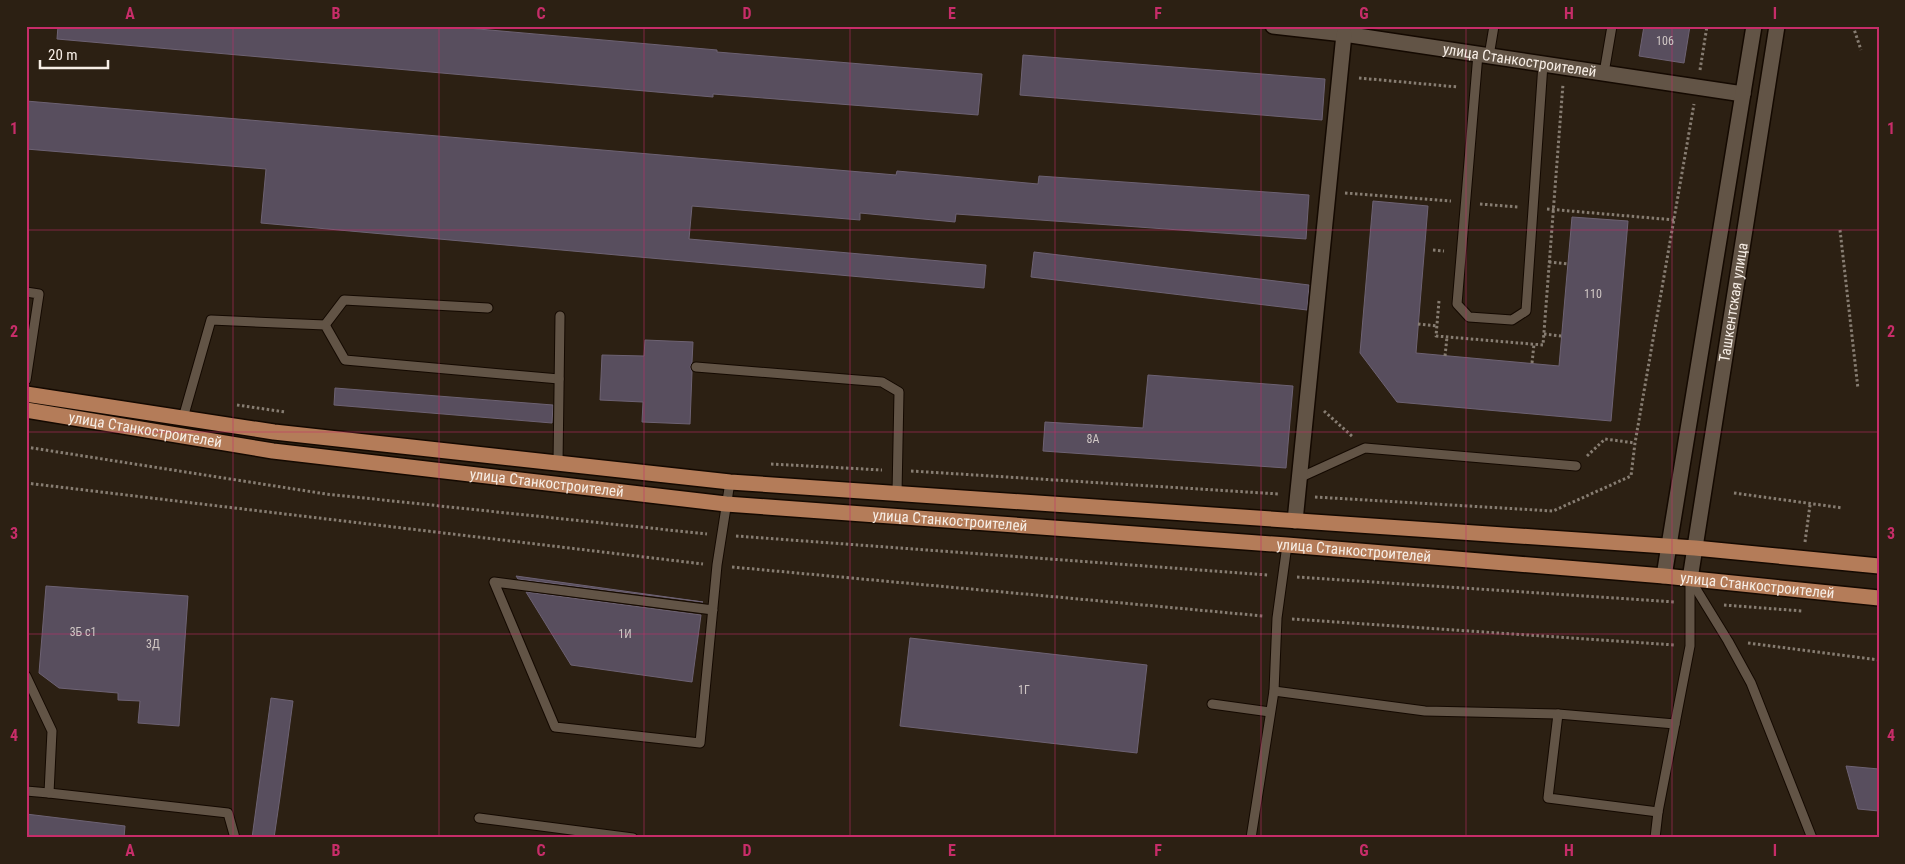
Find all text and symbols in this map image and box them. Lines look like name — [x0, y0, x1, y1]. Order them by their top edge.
text: A — [125, 4, 135, 23]
text: B — [332, 4, 341, 23]
text: C — [536, 4, 546, 23]
text: D — [742, 4, 752, 23]
text: E — [948, 4, 956, 23]
text: F — [1154, 4, 1162, 23]
text: G — [1359, 4, 1369, 23]
text: H — [1564, 4, 1574, 23]
text: I — [1773, 4, 1777, 23]
house number: 106 — [1656, 34, 1674, 48]
scale bar — [40, 38, 108, 70]
street label: улица Станкостроителей — [1442, 40, 1598, 81]
text: 20 m — [48, 46, 78, 64]
text: 1 — [10, 119, 18, 138]
text: 1 — [1887, 119, 1895, 138]
street label: Ташкентская улица — [1715, 241, 1752, 363]
house number: 110 — [1584, 287, 1602, 301]
text: 2 — [10, 322, 18, 341]
text: 2 — [1887, 322, 1895, 341]
street label: улица Станкостроителей — [67, 408, 223, 451]
house number: 8А — [1087, 432, 1100, 446]
street label: улица Станкостроителей — [469, 465, 625, 501]
street label: улица Станкостроителей — [872, 506, 1028, 535]
text: 3 — [10, 524, 18, 543]
text: 3 — [1887, 524, 1895, 543]
street label: улица Станкостроителей — [1276, 535, 1432, 566]
street label: улица Станкостроителей — [1679, 569, 1835, 602]
house number: 3Б с1 — [70, 625, 96, 639]
house number: 1И — [618, 627, 632, 641]
house number: 3Д — [146, 637, 160, 651]
house number: 1Г — [1018, 683, 1030, 697]
text: 4 — [10, 726, 18, 745]
text: 4 — [1887, 726, 1895, 745]
text: A — [125, 841, 135, 860]
text: B — [332, 841, 341, 860]
text: C — [536, 841, 546, 860]
text: D — [742, 841, 752, 860]
text: E — [948, 841, 956, 860]
text: F — [1154, 841, 1162, 860]
text: G — [1359, 841, 1369, 860]
text: H — [1564, 841, 1574, 860]
text: I — [1773, 841, 1777, 860]

